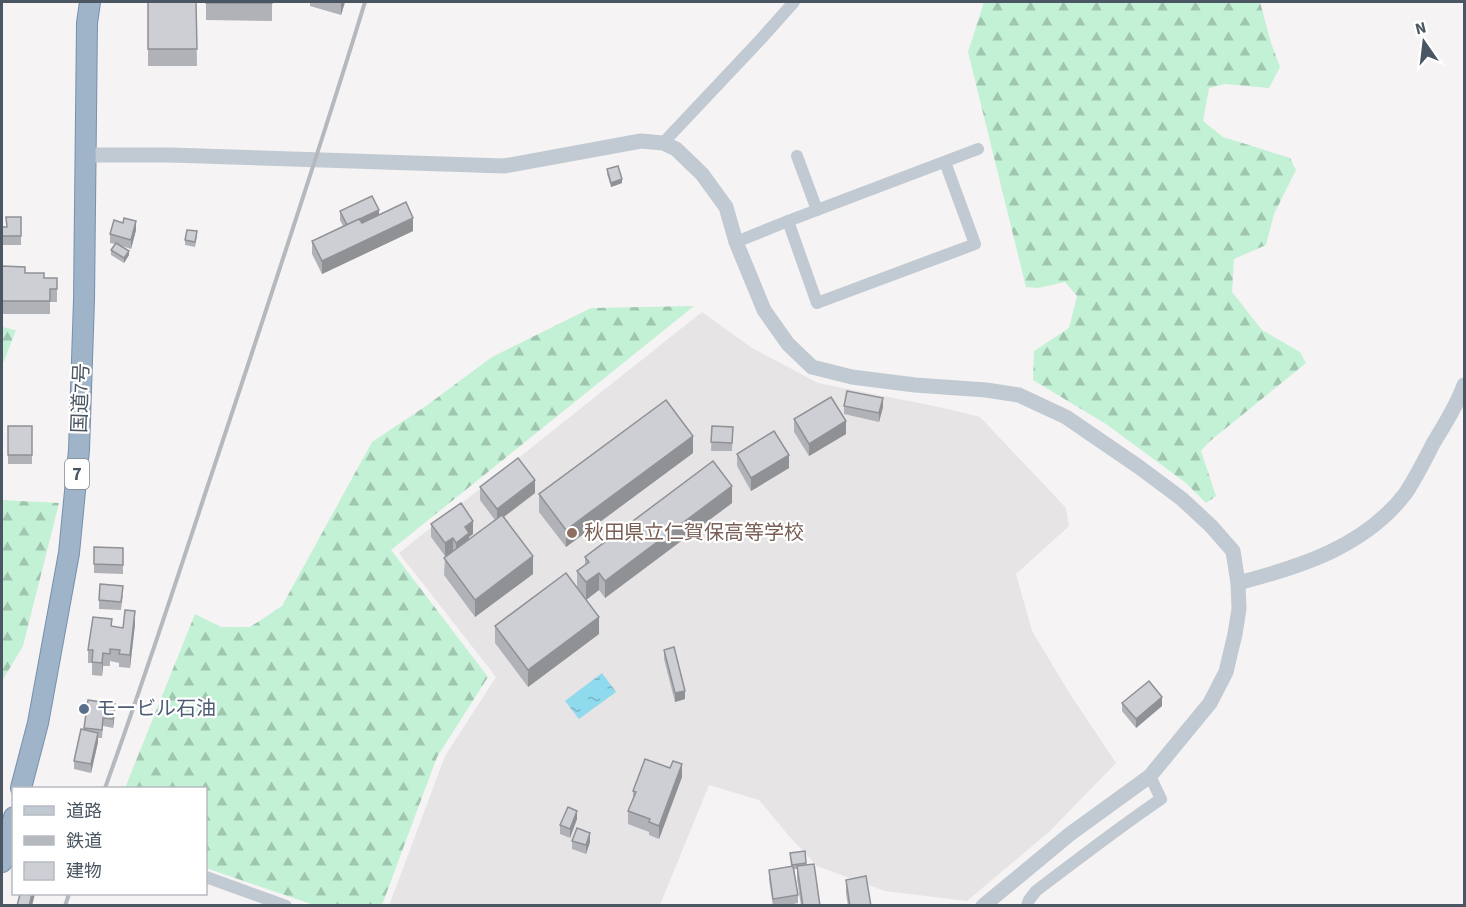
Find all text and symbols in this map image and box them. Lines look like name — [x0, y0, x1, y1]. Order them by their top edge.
north arrow — [1394, 12, 1454, 72]
text: N — [1413, 16, 1428, 40]
street label: 国道7号 — [66, 363, 96, 433]
road number: 7 — [65, 459, 89, 489]
place label: 秋田県立仁賀保高等学校 — [584, 519, 804, 547]
marker: 秋田県立仁賀保高等学校 — [565, 526, 579, 540]
place label: モービル石油 — [96, 695, 216, 723]
marker: モービル石油 — [77, 702, 91, 716]
legend — [12, 787, 207, 895]
text: 道路 — [66, 799, 102, 824]
text: 鉄道 — [66, 829, 102, 854]
text: 建物 — [66, 859, 102, 884]

